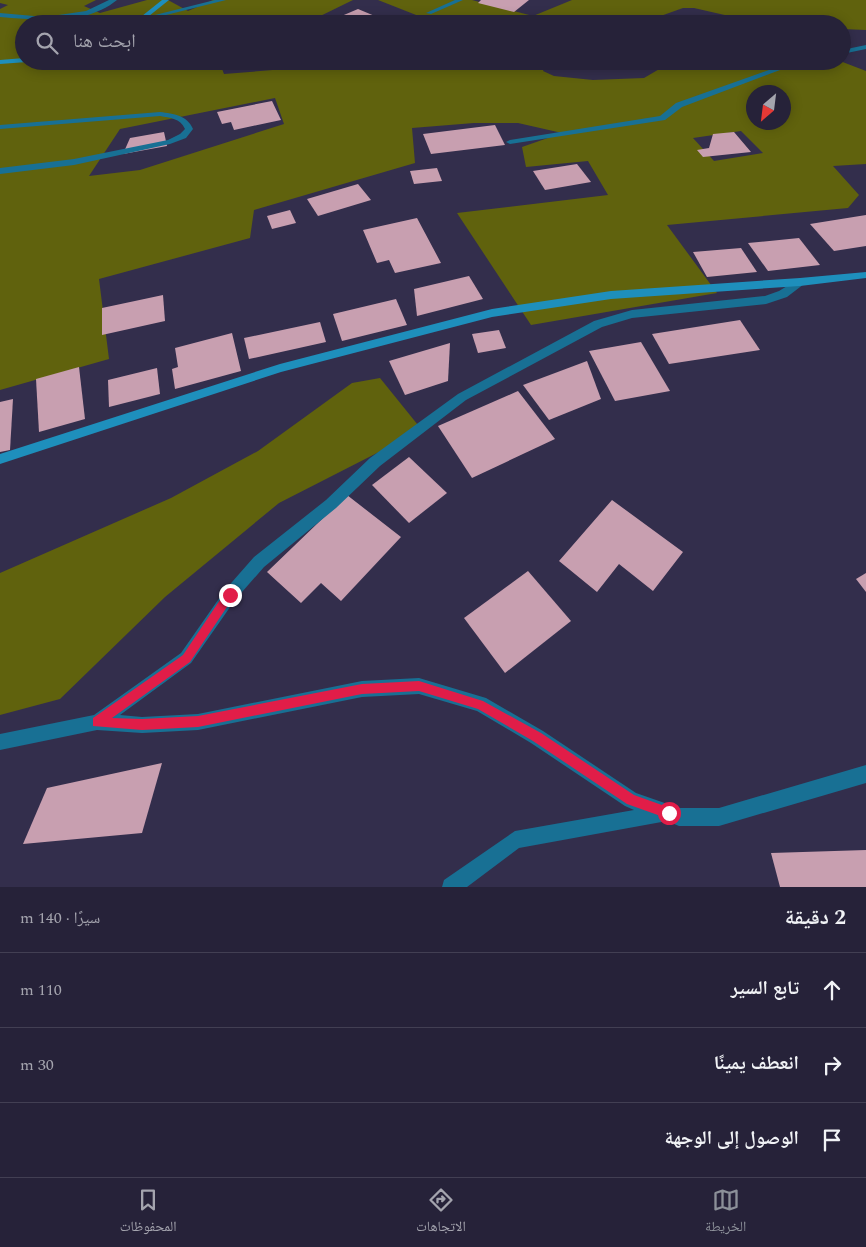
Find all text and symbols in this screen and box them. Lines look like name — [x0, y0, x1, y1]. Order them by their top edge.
search box — [15, 15, 851, 70]
text: ابحث هنا — [73, 27, 136, 56]
icon: search — [33, 29, 61, 57]
north arrow — [746, 85, 791, 130]
route end — [219, 584, 242, 607]
route start — [658, 802, 681, 825]
text: 2 دقيقة — [785, 902, 846, 934]
text: سيرًا · 140 m — [20, 906, 100, 930]
text: تابع السير — [731, 974, 799, 1003]
icon: ahead — [818, 976, 846, 1004]
text: 110 m — [20, 978, 62, 1002]
text: انعطف يمينًا — [714, 1049, 799, 1078]
icon: right — [818, 1051, 846, 1079]
text: 30 m — [20, 1053, 54, 1077]
text: الوصول إلى الوجهة — [665, 1124, 799, 1153]
icon: arrive — [818, 1126, 846, 1154]
tab: المحفوظات — [120, 1186, 177, 1240]
tab: الاتجاهات — [416, 1186, 466, 1240]
tab: الخريطة — [705, 1186, 746, 1240]

